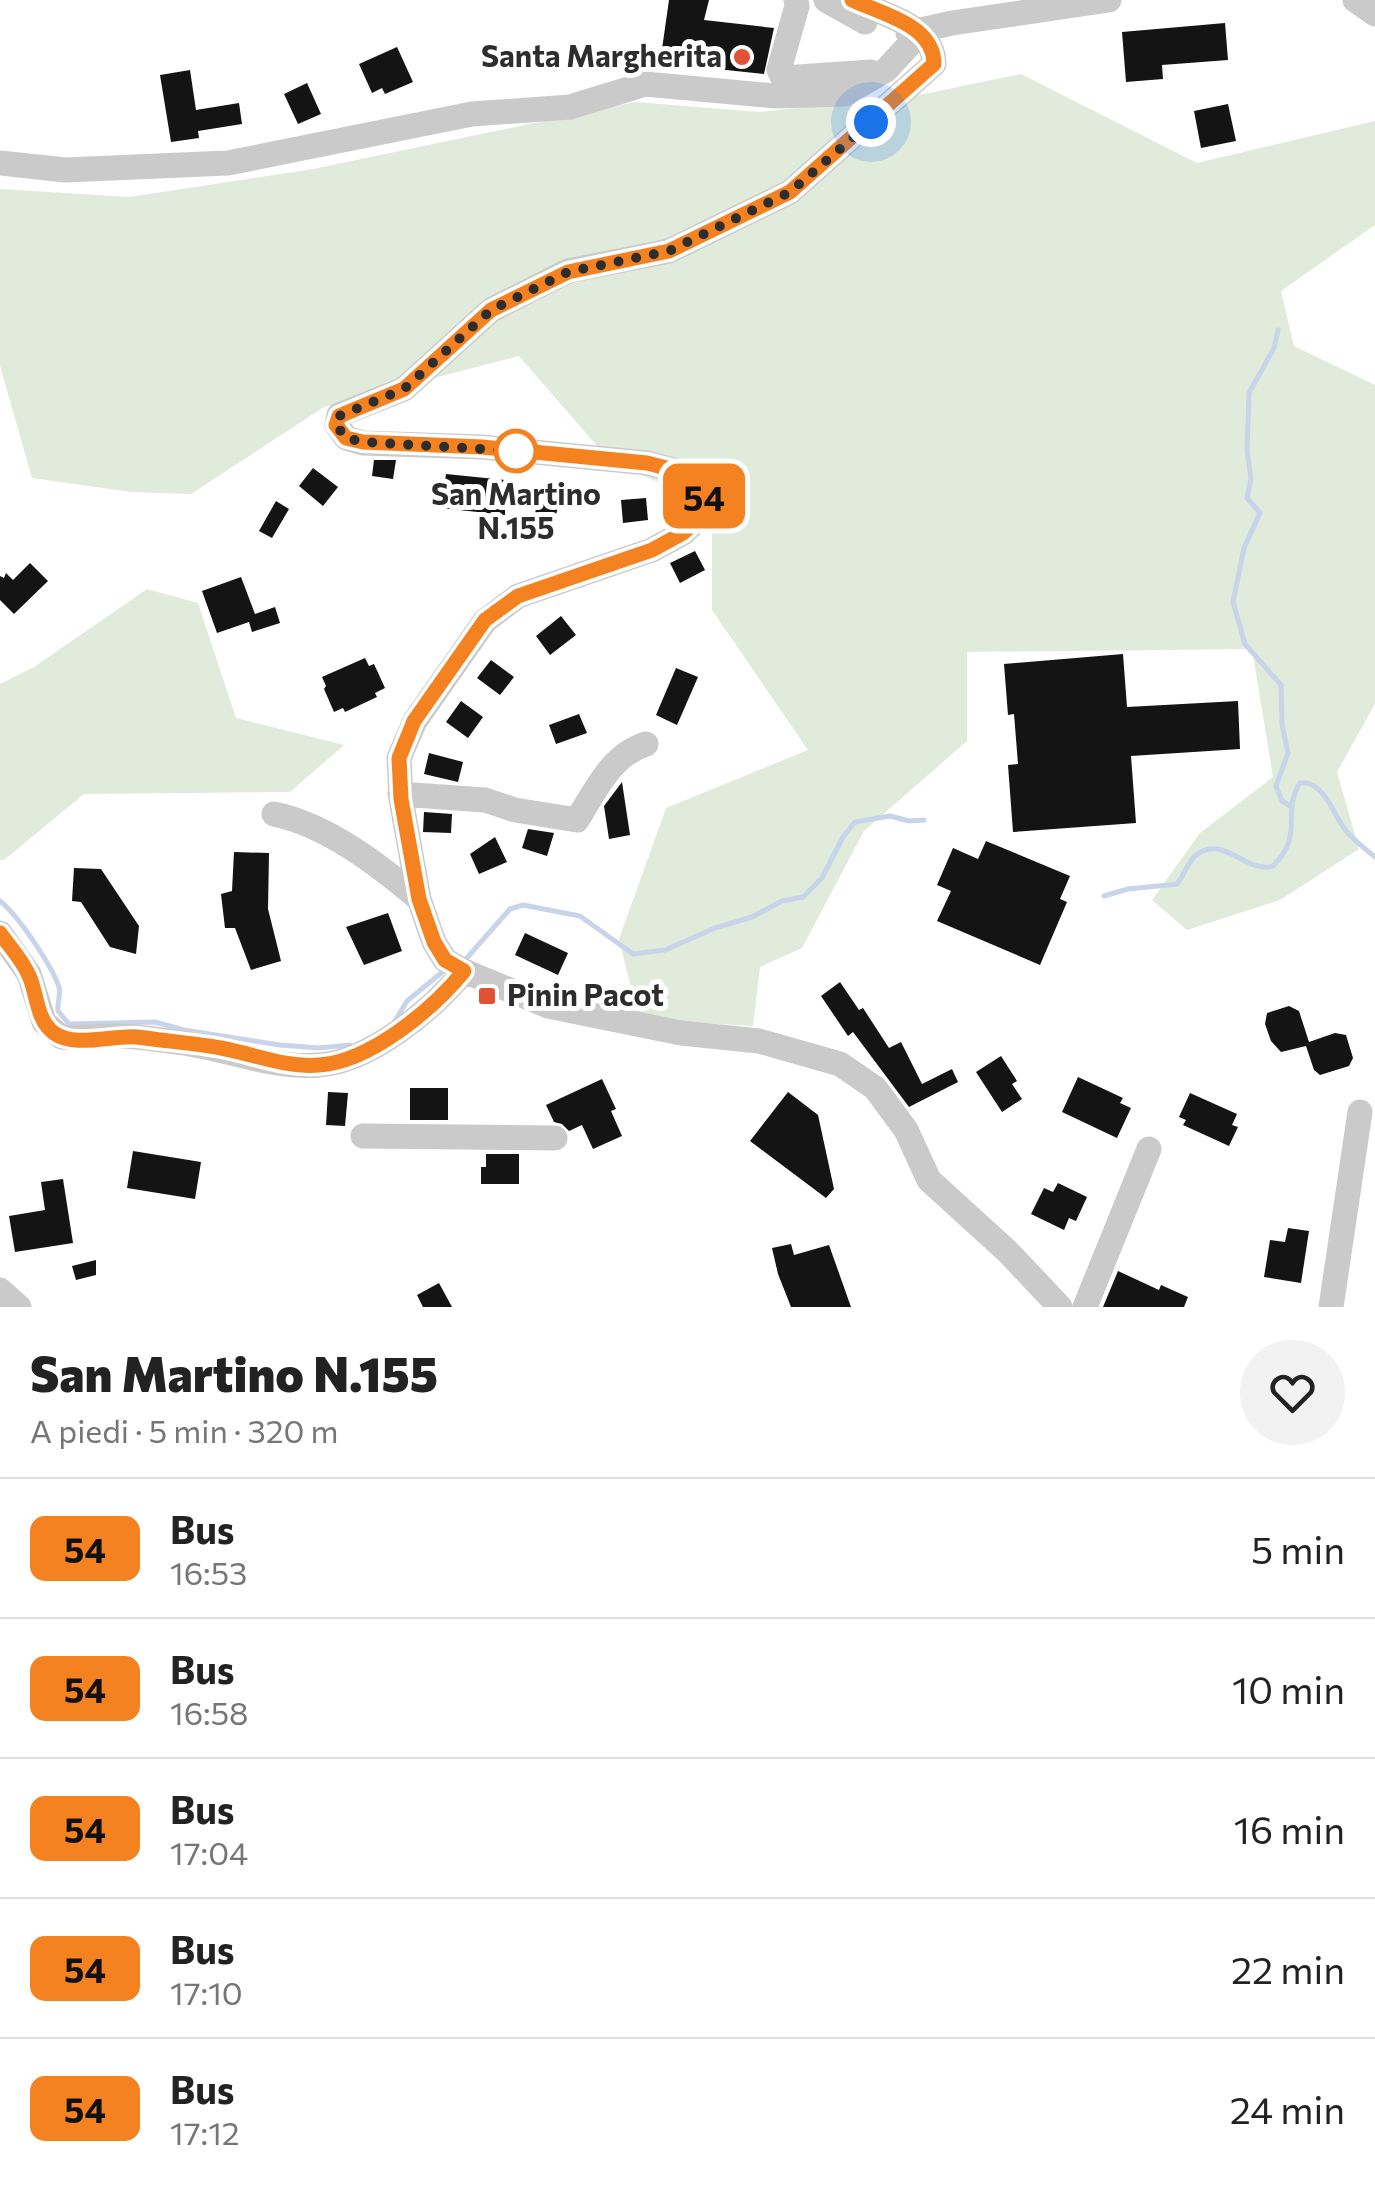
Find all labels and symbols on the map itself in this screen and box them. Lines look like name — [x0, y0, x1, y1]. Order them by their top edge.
place label: Santa Margherita — [481, 36, 722, 73]
marker: Santa Margherita — [731, 46, 753, 68]
your location — [846, 97, 896, 147]
marker: San Martino N.155 — [495, 430, 537, 472]
line badge: 54 — [659, 464, 749, 528]
place label: San Martino N.155 — [431, 474, 601, 545]
place label: Pinin Pacot — [507, 975, 664, 1012]
marker: Pinin Pacot — [476, 985, 498, 1007]

